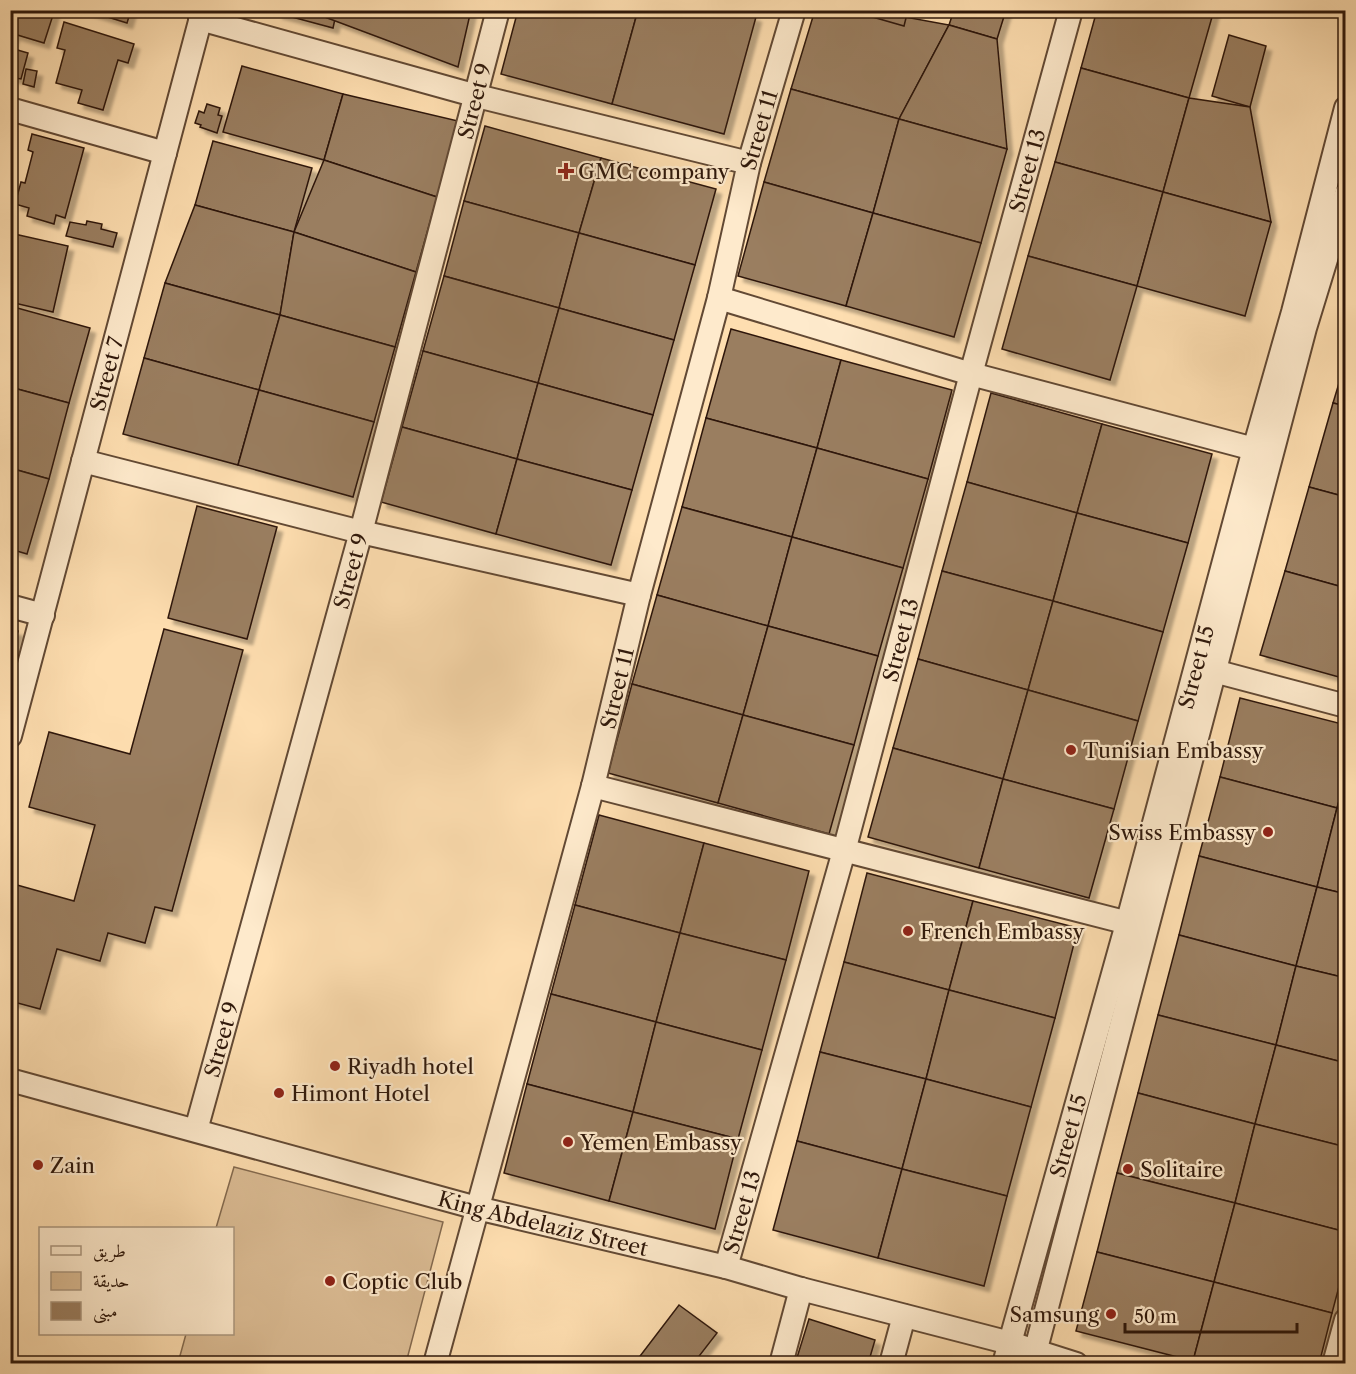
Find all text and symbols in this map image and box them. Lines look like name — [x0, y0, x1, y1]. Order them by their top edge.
street label: Street 9 — [452, 60, 496, 142]
street label: Street 11 — [735, 87, 782, 173]
street label: Street 13 — [1003, 126, 1050, 215]
place label: GMC company — [578, 159, 730, 184]
marker: GMC company — [559, 164, 573, 178]
street label: Street 7 — [85, 333, 128, 413]
street label: Street 9 — [328, 530, 373, 612]
street label: Street 13 — [877, 595, 923, 684]
street label: Street 15 — [1173, 622, 1219, 711]
street label: Street 11 — [595, 645, 638, 731]
place label: Tunisian Embassy — [1083, 738, 1264, 763]
marker: Tunisian Embassy — [1064, 743, 1078, 757]
place label: Swiss Embassy — [1108, 820, 1256, 845]
marker: Swiss Embassy — [1261, 825, 1275, 839]
place label: French Embassy — [920, 919, 1085, 944]
marker: French Embassy — [901, 924, 915, 938]
street label: Street 9 — [199, 999, 243, 1080]
place label: Riyadh hotel — [347, 1054, 474, 1079]
marker: Riyadh hotel — [328, 1059, 342, 1073]
place label: Himont Hotel — [291, 1081, 430, 1106]
marker: Himont Hotel — [272, 1086, 286, 1100]
street label: Street 15 — [1044, 1091, 1091, 1180]
place label: Yemen Embassy — [579, 1130, 742, 1155]
marker: Yemen Embassy — [561, 1135, 575, 1149]
place label: Zain — [50, 1153, 95, 1178]
place label: Solitaire — [1140, 1157, 1223, 1182]
marker: Zain — [31, 1158, 45, 1172]
marker: Solitaire — [1121, 1162, 1135, 1176]
street label: Street 13 — [718, 1168, 765, 1257]
street label: King Abdelaziz Street — [435, 1185, 651, 1261]
legend — [39, 1227, 234, 1335]
text: طريق — [93, 1240, 126, 1263]
place label: Coptic Club — [342, 1269, 463, 1294]
text: حديقة — [93, 1270, 129, 1292]
marker: Coptic Club — [323, 1274, 337, 1288]
scale bar — [1125, 1296, 1298, 1334]
text: مبنى — [93, 1300, 118, 1324]
place label: Samsung — [1010, 1302, 1100, 1327]
text: 50 m — [1134, 1306, 1177, 1328]
marker: Samsung — [1104, 1307, 1118, 1321]

